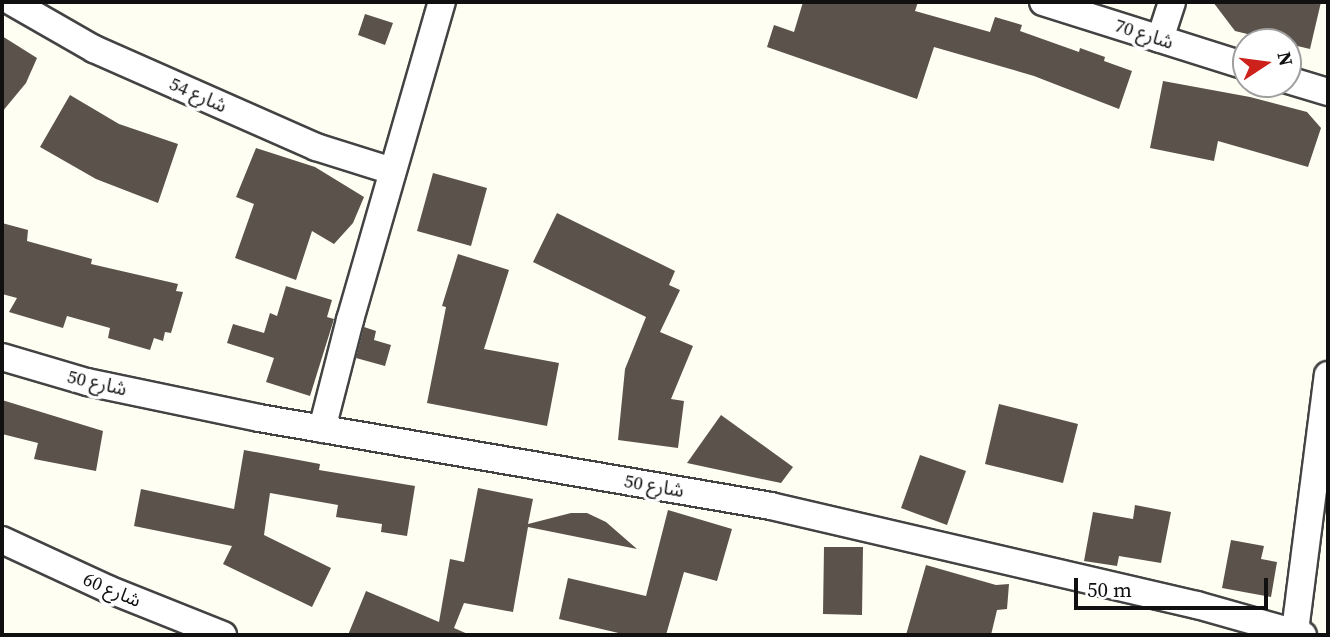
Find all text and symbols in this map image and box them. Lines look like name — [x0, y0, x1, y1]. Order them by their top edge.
street label: شارع 70 — [1112, 14, 1176, 54]
north arrow — [1232, 28, 1302, 98]
text: N — [1271, 49, 1300, 68]
street label: شارع 54 — [166, 72, 230, 118]
street label: شارع 50 — [65, 365, 129, 401]
street label: شارع 50 — [622, 470, 686, 502]
scale bar — [1078, 564, 1272, 608]
street label: شارع 60 — [80, 568, 144, 612]
text: 50 m — [1087, 575, 1132, 604]

